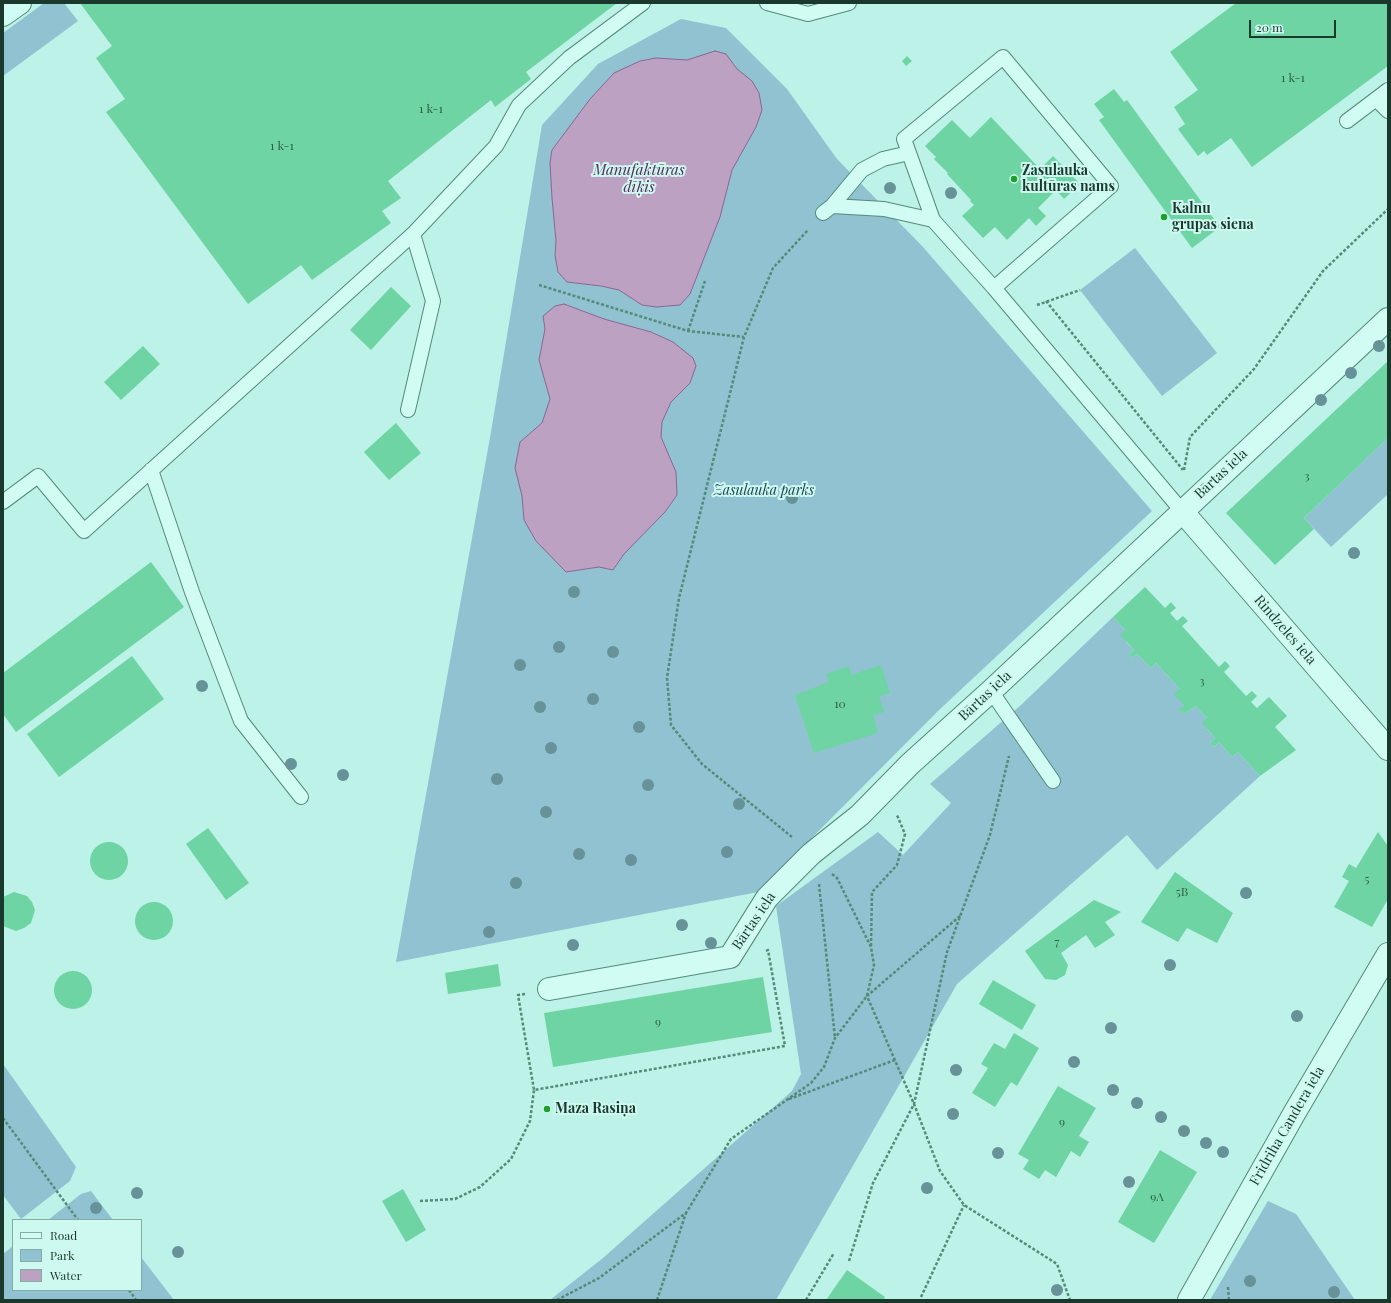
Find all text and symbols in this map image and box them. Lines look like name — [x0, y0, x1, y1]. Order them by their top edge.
scale bar — [1251, 12, 1338, 38]
text: 20 m — [1256, 19, 1283, 35]
house number: 1 k-1 — [1281, 71, 1305, 85]
house number: 1 k-1 — [419, 102, 443, 116]
house number: 1 k-1 — [270, 139, 294, 153]
water label: Manufaktūras dīķis — [593, 161, 685, 196]
place label: Zasulauka kultūras nams — [1022, 163, 1115, 196]
marker: Zasulauka kultūras nams — [1009, 174, 1019, 184]
place label: Kalnu grupas siena — [1172, 201, 1254, 234]
marker: Kalnu grupas siena — [1159, 212, 1169, 222]
street label: Bārtas iela — [1191, 445, 1251, 503]
house number: 3 — [1304, 469, 1310, 483]
park label: Zasulauka parks — [714, 483, 814, 499]
street label: Rindzeles iela — [1250, 592, 1320, 668]
street label: Bārtas iela — [955, 667, 1015, 725]
house number: 3 — [1199, 674, 1205, 688]
house number: 10 — [834, 697, 846, 711]
house number: 5 — [1365, 872, 1369, 886]
house number: 5B — [1176, 885, 1188, 899]
street label: Bārtas iela — [729, 889, 779, 953]
house number: 7 — [1055, 935, 1059, 949]
house number: 9 — [655, 1015, 661, 1029]
street label: Fridriha Candera iela — [1246, 1064, 1328, 1188]
place label: Maza Rasiņa — [555, 1101, 636, 1117]
marker: Maza Rasiņa — [542, 1104, 552, 1114]
house number: 9 — [1059, 1115, 1065, 1129]
house number: 9A — [1150, 1190, 1164, 1204]
legend — [12, 1219, 142, 1291]
text: Road — [50, 1227, 77, 1243]
text: Park — [50, 1247, 75, 1263]
text: Water — [50, 1267, 82, 1283]

